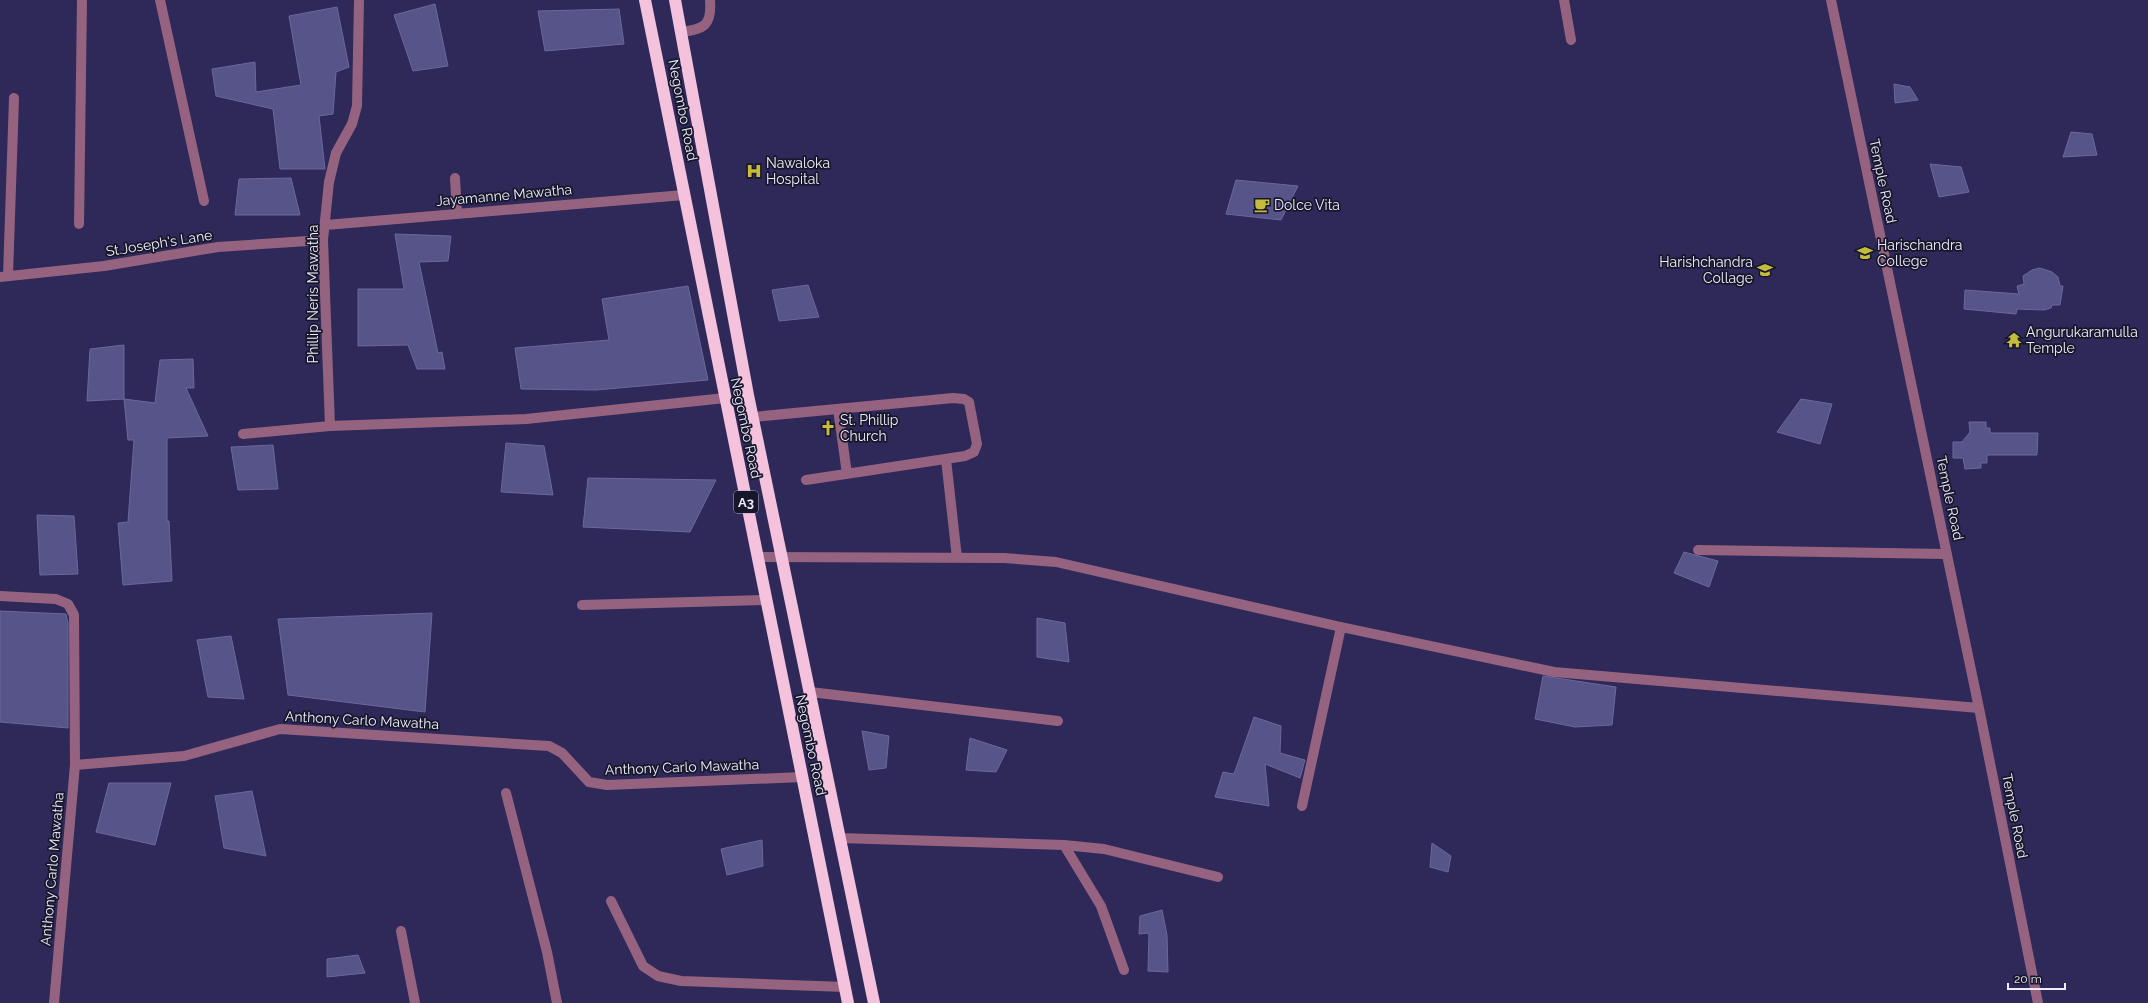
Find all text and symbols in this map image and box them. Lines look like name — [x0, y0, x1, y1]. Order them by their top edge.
street label: Negombo Road — [665, 58, 701, 162]
street label: Temple Road — [1866, 137, 1900, 225]
place label: Nawaloka Hospital — [766, 155, 830, 187]
hospital icon: Nawaloka Hospital — [745, 162, 763, 180]
street label: Jayamanne Mawatha — [435, 181, 573, 209]
cafe icon: Dolce Vita — [1253, 196, 1271, 214]
place label: Dolce Vita — [1274, 197, 1340, 213]
street label: Phillip Neris Mawatha — [305, 225, 321, 363]
street label: St.Joseph's Lane — [105, 227, 213, 259]
place label: Harischandra College — [1877, 237, 1962, 269]
school or university icon: Harischandra College — [1856, 244, 1874, 262]
place label: Harishchandra Collage — [1659, 254, 1753, 286]
school or university icon: Harishchandra Collage — [1756, 261, 1774, 279]
place label: Angurukaramulla Temple — [2026, 324, 2138, 356]
temple icon: Angurukaramulla Temple — [2005, 331, 2023, 349]
street label: Negombo Road — [727, 376, 765, 480]
place label: St. Phillip Church — [840, 412, 899, 444]
church icon: St. Phillip Church — [819, 419, 837, 437]
street label: Temple Road — [1933, 454, 1967, 542]
road number: A3 — [734, 491, 758, 513]
street label: Negombo Road — [792, 693, 830, 797]
street label: Anthony Carlo Mawatha — [285, 708, 439, 732]
street label: Anthony Carlo Mawatha — [605, 756, 759, 778]
street label: Temple Road — [1999, 772, 2031, 860]
street label: Anthony Carlo Mawatha — [37, 791, 67, 947]
scale bar — [2008, 965, 2065, 991]
text: 20 m — [2014, 972, 2042, 986]

